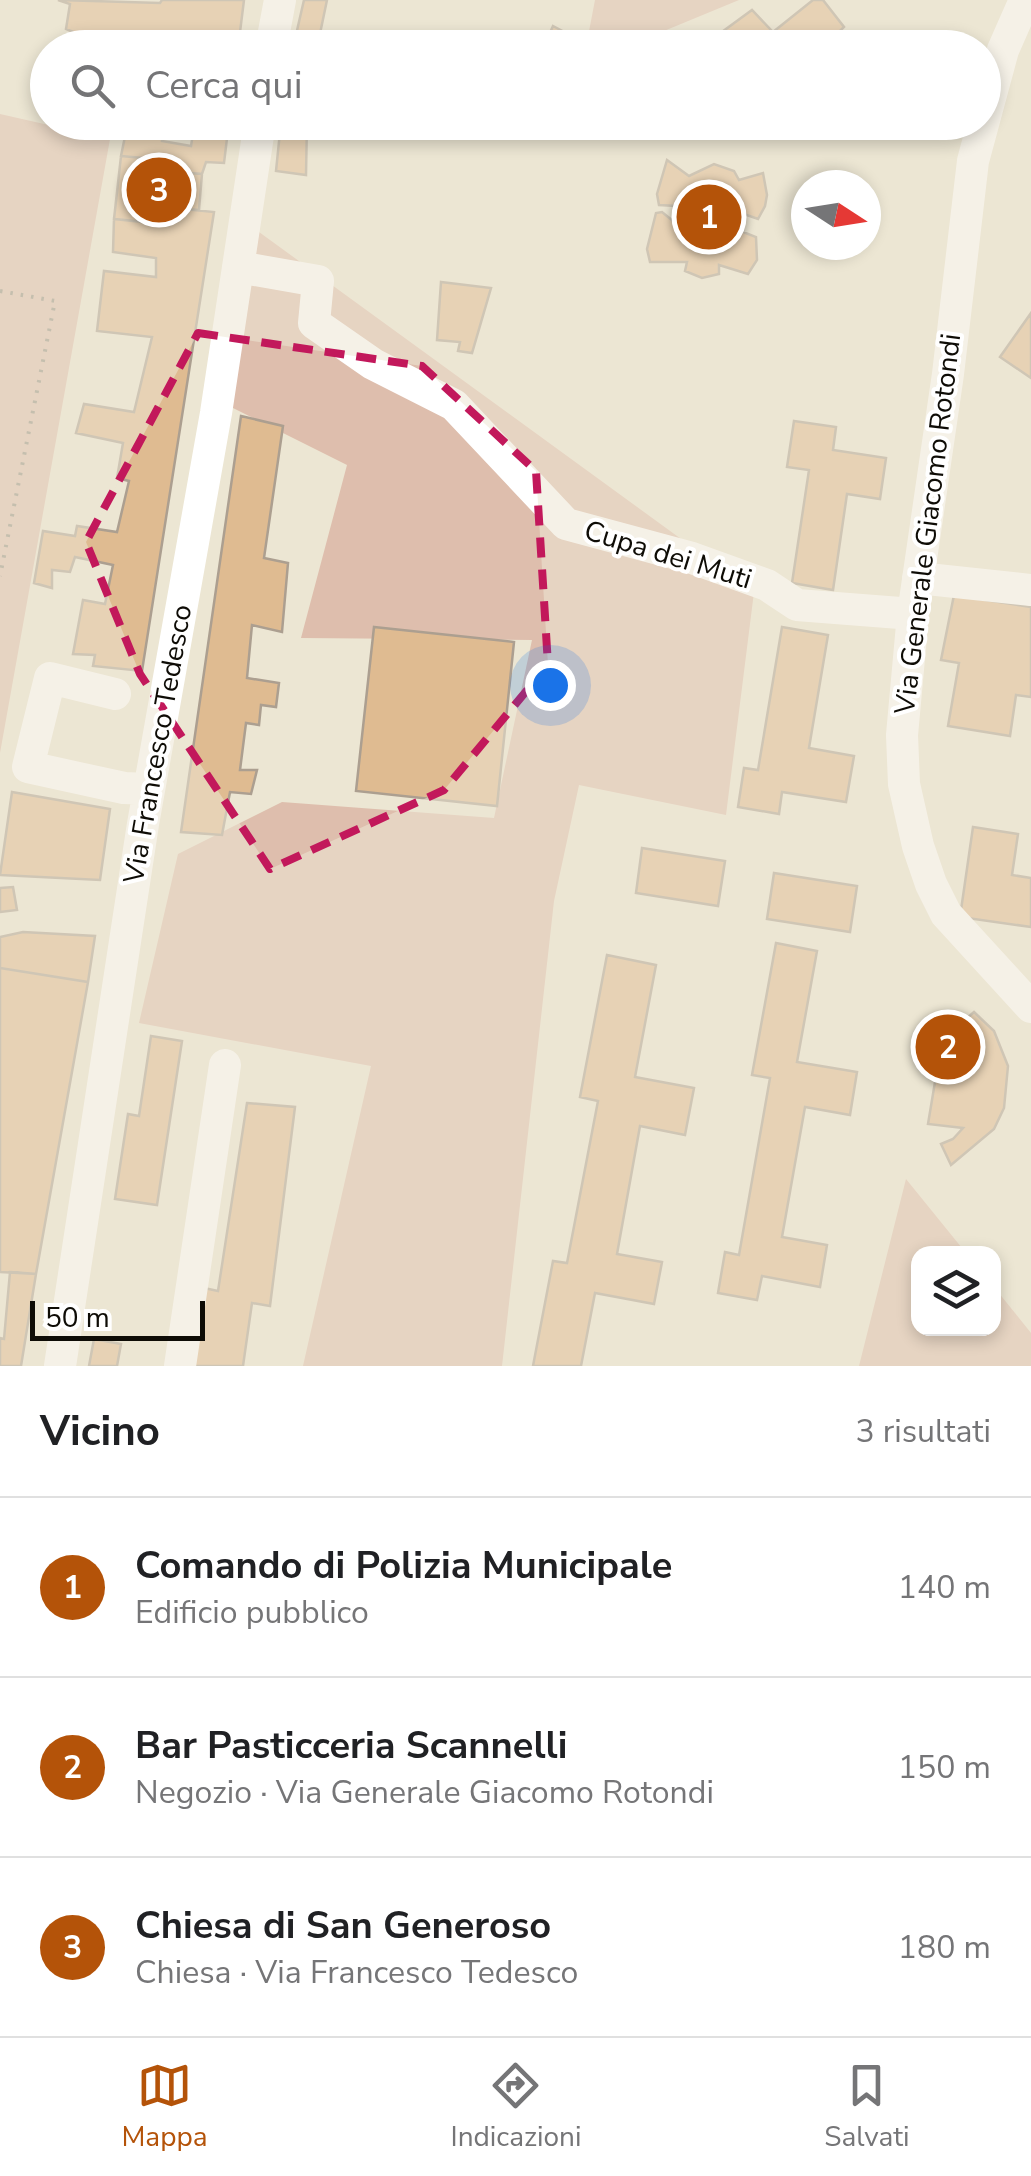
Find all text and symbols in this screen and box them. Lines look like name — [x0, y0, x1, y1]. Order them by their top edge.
search box — [30, 30, 1001, 140]
icon: search — [65, 58, 120, 113]
text: Cerca qui — [145, 60, 302, 111]
pin: 3 — [126, 152, 192, 228]
north arrow — [791, 170, 881, 260]
pin: 1 — [676, 180, 742, 254]
street label: Via Generale Giacomo Rotondi — [886, 331, 970, 718]
street label: Cupa dei Muti — [580, 511, 756, 599]
street label: Via Francesco Tedesco — [115, 602, 201, 887]
your location — [525, 660, 576, 711]
pin: 2 — [916, 1010, 980, 1084]
map controls — [911, 1246, 1001, 1336]
button: layers — [911, 1246, 1001, 1336]
scale bar — [30, 1296, 205, 1340]
text: 50 m — [45, 1299, 110, 1337]
text: Vicino — [40, 1403, 160, 1460]
text: 3 risultati — [855, 1410, 991, 1453]
text: Comando di Polizia Municipale — [135, 1540, 672, 1591]
text: 1 — [63, 1566, 82, 1609]
text: 140 m — [898, 1566, 991, 1609]
text: Edificio pubblico — [135, 1591, 369, 1634]
text: Bar Pasticceria Scannelli — [135, 1720, 567, 1771]
text: 2 — [63, 1746, 82, 1789]
text: 150 m — [898, 1746, 991, 1789]
text: Negozio · Via Generale Giacomo Rotondi — [135, 1771, 714, 1814]
text: Chiesa di San Generoso — [135, 1900, 551, 1951]
text: 3 — [63, 1926, 82, 1969]
text: 180 m — [898, 1926, 991, 1969]
text: Chiesa · Via Francesco Tedesco — [135, 1951, 578, 1994]
tab: Mappa — [121, 2058, 208, 2156]
tab: Indicazioni — [450, 2058, 581, 2156]
tab: Salvati — [824, 2058, 910, 2156]

